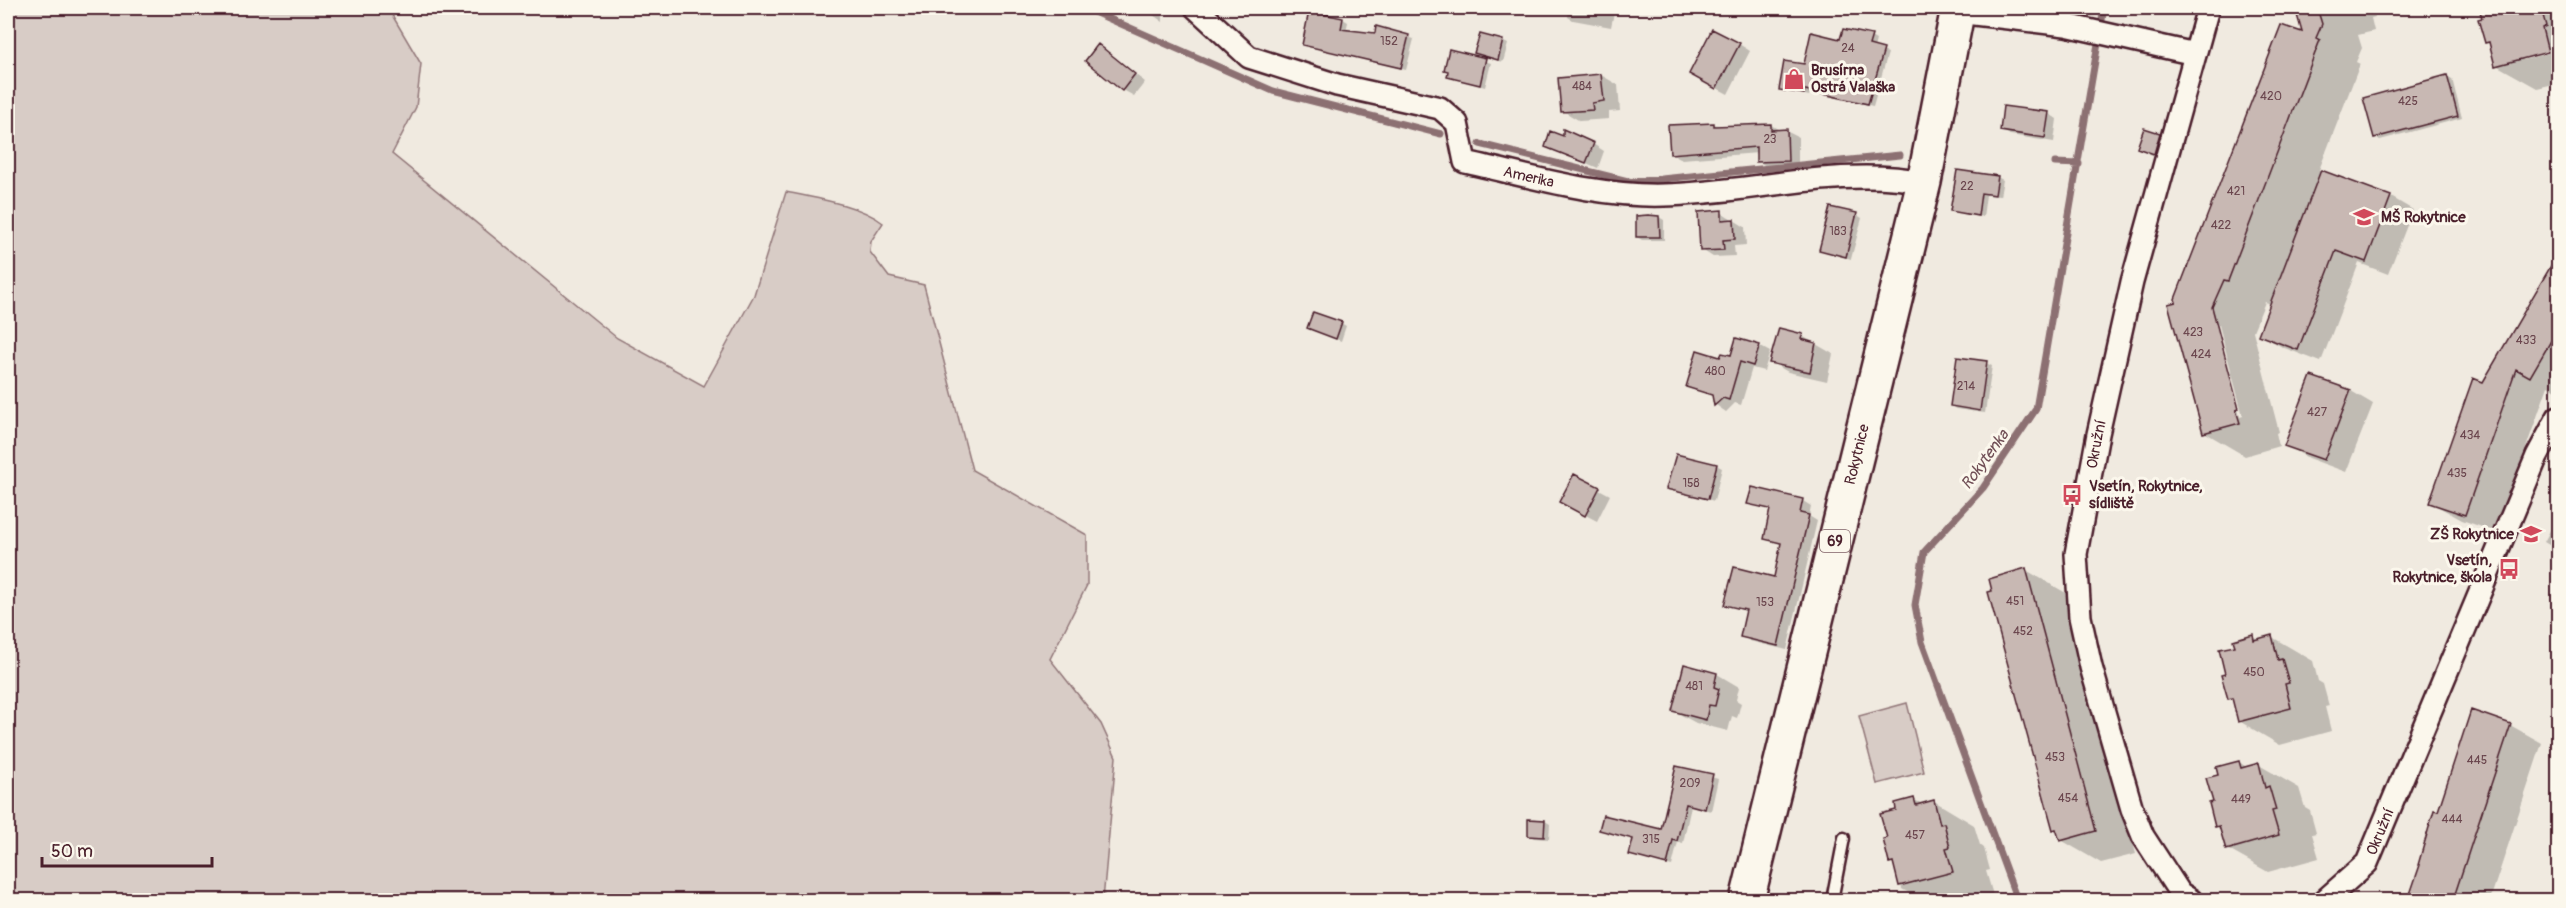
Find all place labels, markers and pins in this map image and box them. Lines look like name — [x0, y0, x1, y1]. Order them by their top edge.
place label: Brusírna Ostrá Valaška — [1811, 61, 1895, 97]
shop icon: Brusírna Ostrá Valaška — [1782, 67, 1806, 91]
school or university icon: MŠ Rokytnice — [2352, 205, 2376, 229]
place label: MŠ Rokytnice — [2381, 208, 2466, 227]
place label: Vsetín, Rokytnice, sídliště — [2089, 477, 2203, 513]
bus stop icon: Vsetín, Rokytnice, sídliště — [2060, 483, 2084, 507]
school or university icon: ZŠ Rokytnice — [2519, 522, 2543, 546]
place label: ZŠ Rokytnice — [2430, 525, 2515, 544]
place label: Vsetín, Rokytnice, škola — [2393, 551, 2492, 587]
bus stop icon: Vsetín, Rokytnice, škola — [2497, 557, 2521, 581]

